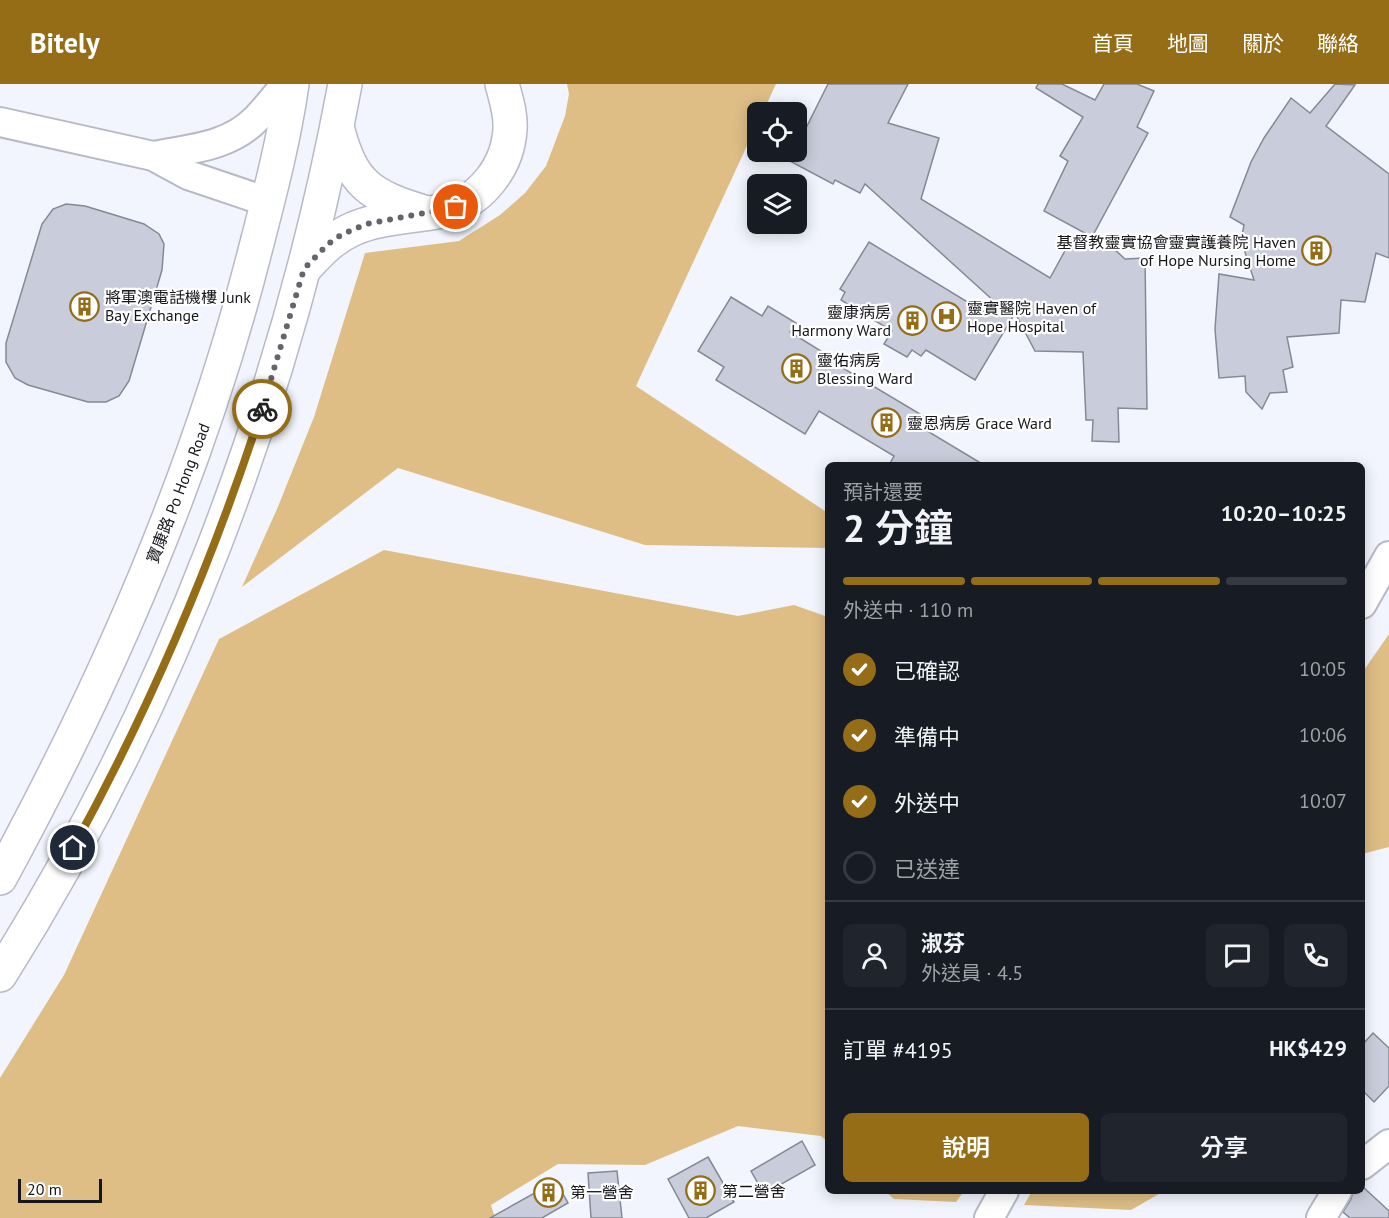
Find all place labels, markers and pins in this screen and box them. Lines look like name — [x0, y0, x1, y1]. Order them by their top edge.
pin — [430, 181, 481, 232]
place label: 基督教靈實協會靈實護養院 Haven of Hope Nursing Home — [1057, 232, 1296, 270]
building icon: 基督教靈實協會靈實護養院 Haven of Hope Nursing Home — [1301, 235, 1333, 267]
place label: 將軍澳電話機樓 Junk Bay Exchange — [105, 287, 251, 325]
building icon: 將軍澳電話機樓 Junk Bay Exchange — [68, 290, 100, 322]
place label: 靈實醫院 Haven of Hope Hospital — [967, 298, 1097, 336]
hospital icon: 靈實醫院 Haven of Hope Hospital — [930, 301, 962, 333]
place label: 靈康病房 Harmony Ward — [791, 302, 891, 340]
building icon: 靈康病房 Harmony Ward — [896, 305, 928, 337]
place label: 靈佑病房 Blessing Ward — [817, 350, 913, 388]
building icon: 靈佑病房 Blessing Ward — [780, 353, 812, 385]
building icon: 靈恩病房 Grace Ward — [870, 407, 902, 439]
place label: 靈恩病房 Grace Ward — [907, 413, 1052, 433]
pin — [47, 822, 98, 873]
building icon: 第二營舍 — [685, 1175, 717, 1207]
building icon: 第一營舍 — [533, 1176, 565, 1208]
place label: 第二營舍 — [722, 1181, 786, 1201]
place label: 第一營舍 — [570, 1182, 634, 1202]

